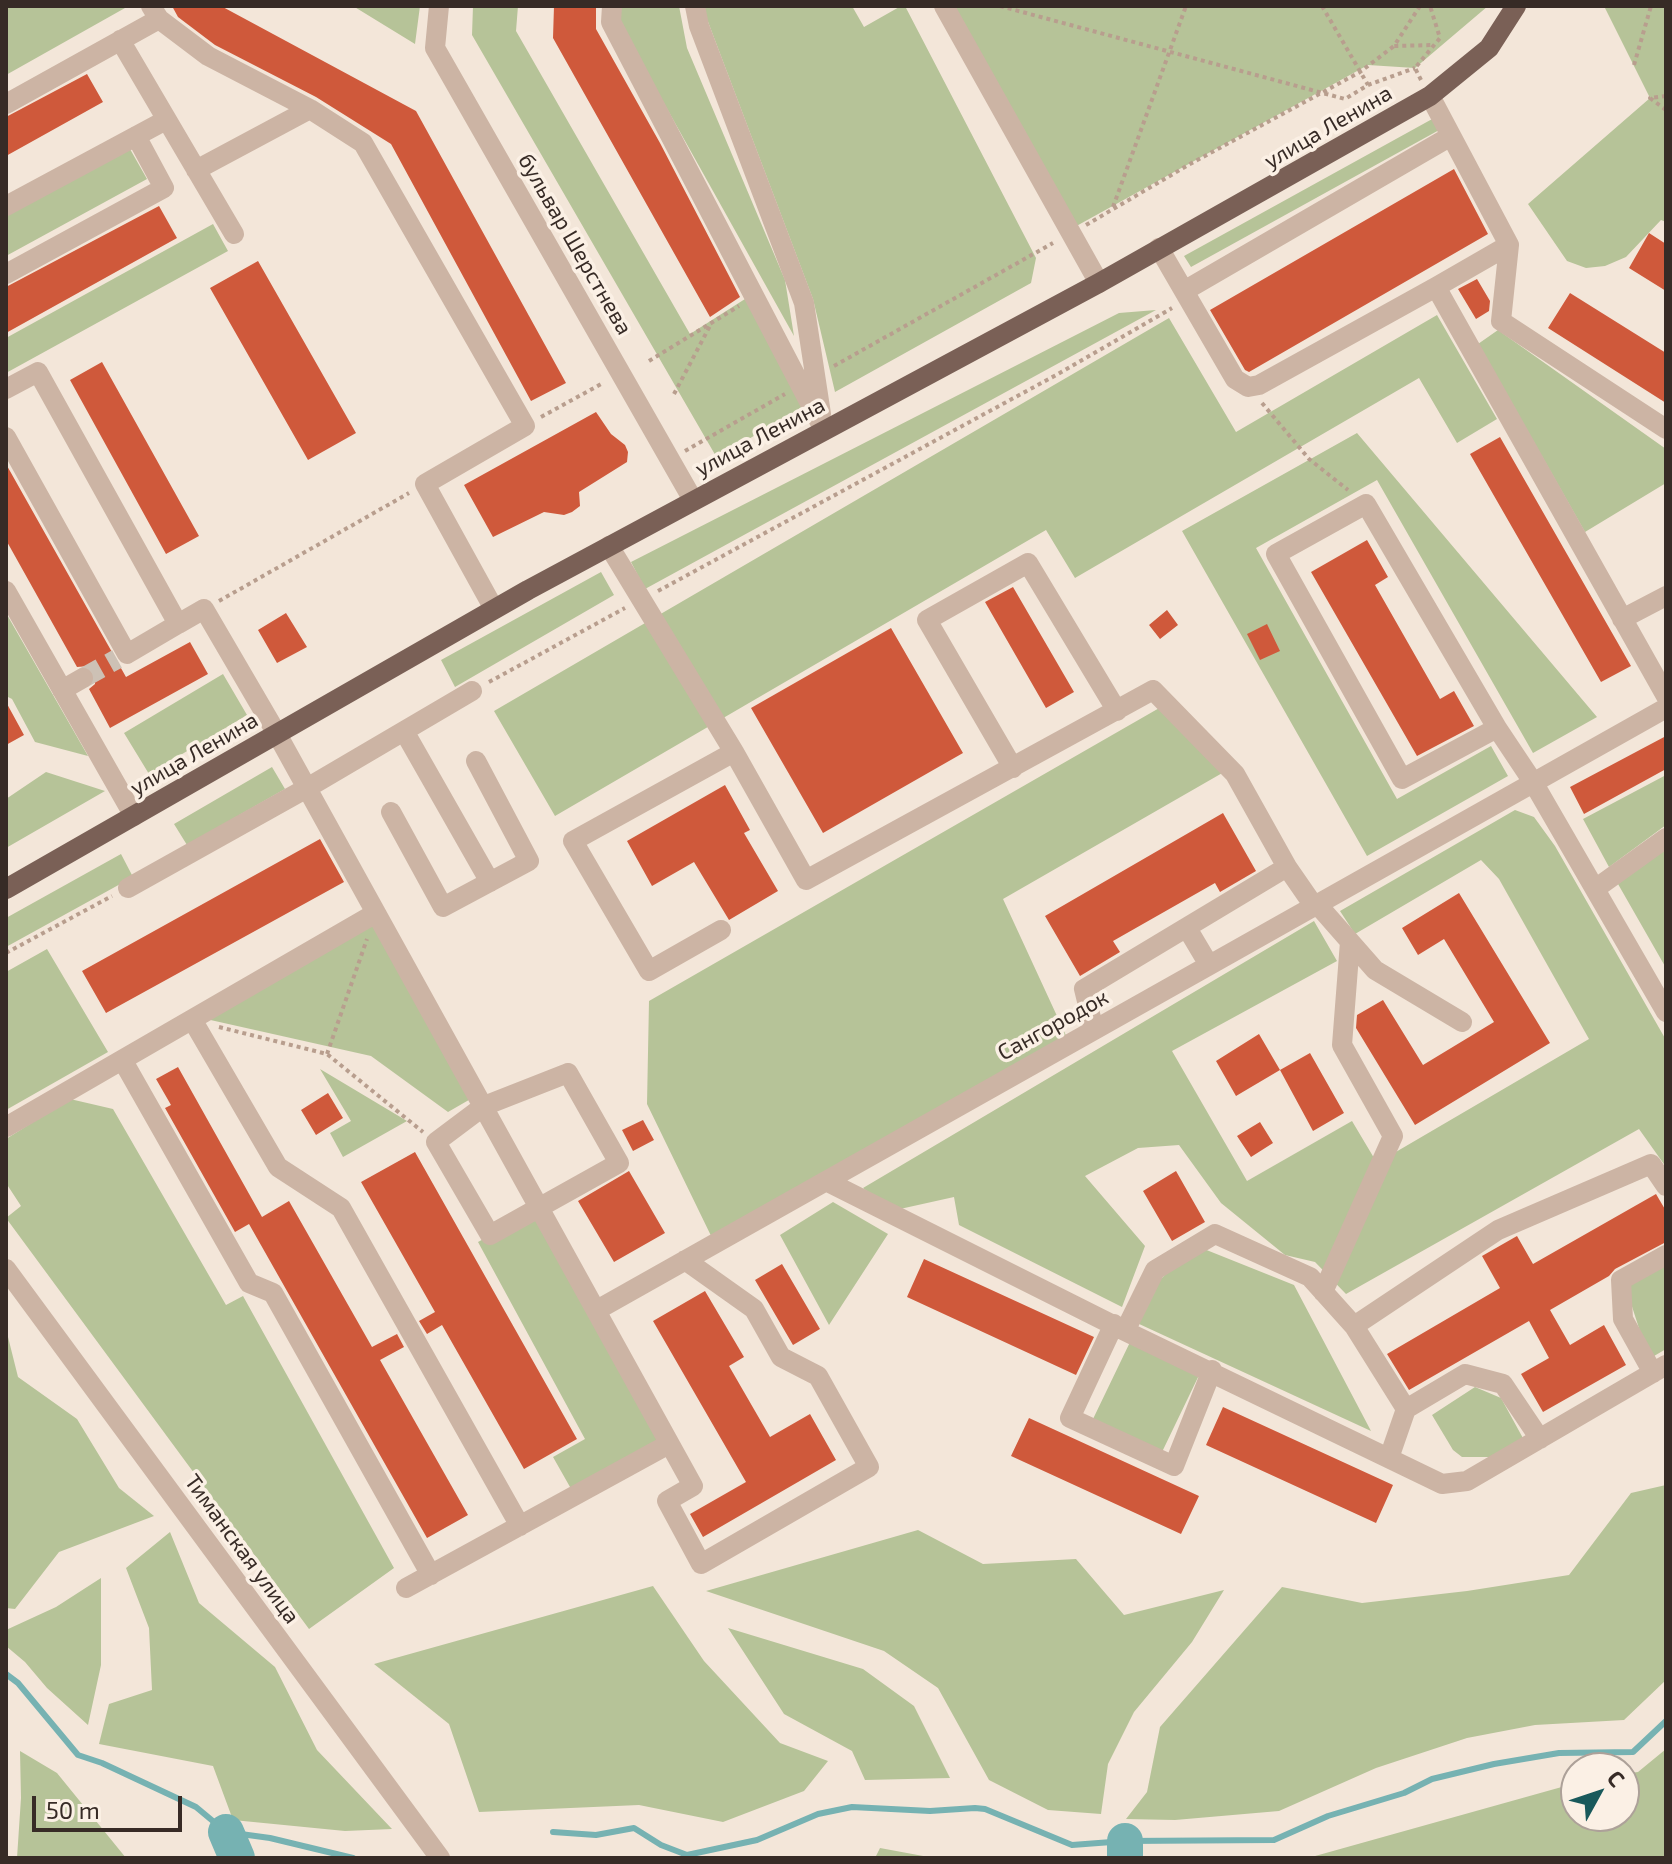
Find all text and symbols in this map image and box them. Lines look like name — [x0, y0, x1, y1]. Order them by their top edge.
street label: улица Ленина — [1259, 80, 1397, 174]
street label: бульвар Шерстнева — [512, 149, 638, 339]
street label: улица Ленина — [691, 392, 829, 482]
street label: улица Ленина — [125, 707, 263, 801]
street label: Сангородок — [993, 984, 1113, 1066]
street label: Тиманская улица — [179, 1469, 305, 1629]
north arrow — [1560, 1752, 1640, 1832]
text: С — [1603, 1765, 1631, 1791]
scale bar — [36, 1780, 186, 1830]
text: 50 m — [46, 1795, 100, 1824]

